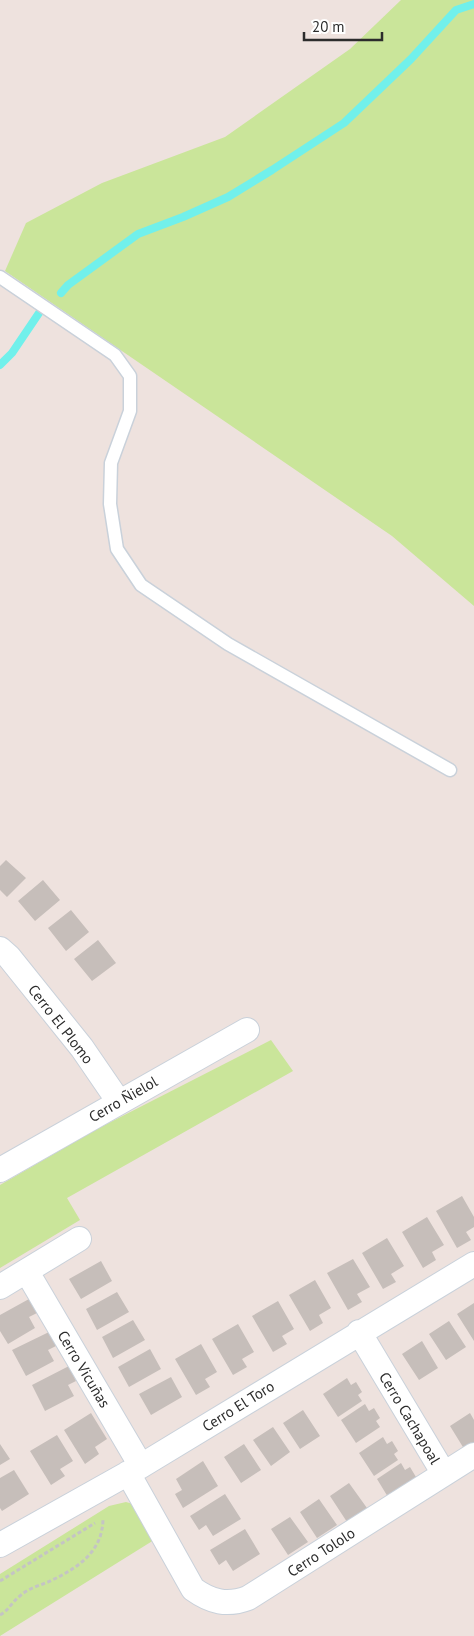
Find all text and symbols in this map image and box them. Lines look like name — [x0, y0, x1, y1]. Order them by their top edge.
scale bar — [304, 10, 382, 42]
text: 20 m — [312, 17, 345, 36]
street label: Cerro El Plomo — [24, 981, 98, 1067]
street label: Cerro Ñielol — [85, 1071, 161, 1126]
street label: Cerro Vicuñas — [54, 1327, 114, 1411]
street label: Cerro Cachapoal — [375, 1369, 445, 1468]
street label: Cerro El Toro — [198, 1376, 278, 1436]
street label: Cerro Tololo — [284, 1523, 358, 1581]

